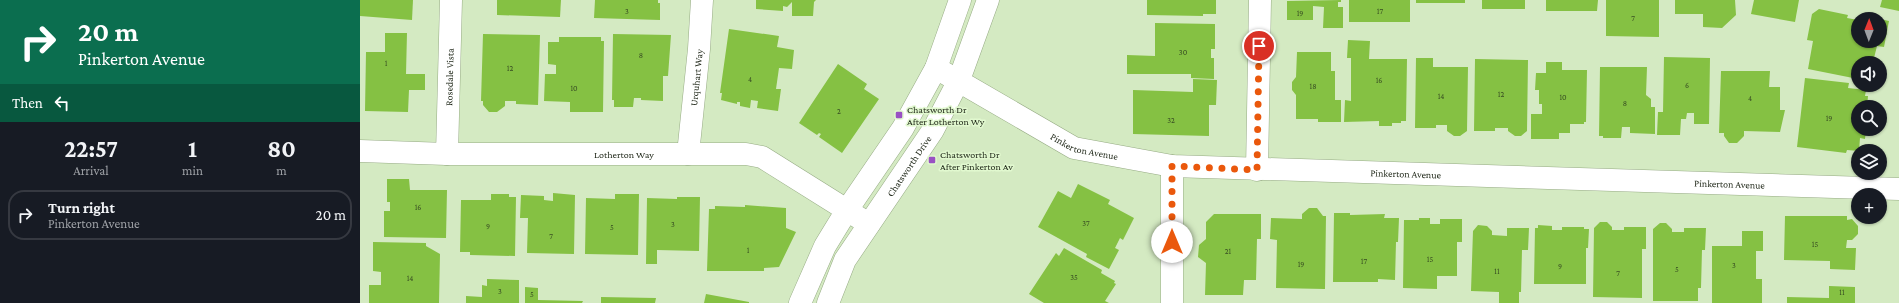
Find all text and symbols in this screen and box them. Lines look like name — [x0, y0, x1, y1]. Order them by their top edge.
house number: 3 — [625, 7, 629, 16]
house number: 17 — [1377, 7, 1383, 16]
house number: 19 — [1297, 9, 1303, 18]
north arrow — [1851, 12, 1887, 48]
map controls — [1851, 12, 1887, 224]
house number: 7 — [1631, 14, 1635, 23]
icon: right — [12, 16, 64, 68]
text: 20 m — [78, 16, 138, 47]
pin — [1242, 29, 1276, 63]
icon: arrive — [1248, 35, 1270, 57]
street label: Rosedale Vista — [443, 48, 456, 106]
street label: Urquhart Way — [688, 48, 705, 106]
house number: 30 — [1179, 48, 1188, 57]
text: Pinkerton Avenue — [78, 49, 205, 69]
house number: 8 — [639, 51, 643, 60]
button: sound — [1851, 56, 1887, 92]
house number: 1 — [385, 59, 388, 68]
house number: 12 — [507, 64, 513, 73]
house number: 4 — [748, 75, 752, 84]
house number: 16 — [1376, 76, 1382, 85]
house number: 6 — [1685, 81, 1689, 90]
house number: 18 — [1310, 82, 1316, 91]
house number: 10 — [570, 84, 578, 93]
house number: 12 — [1498, 90, 1504, 99]
icon: left — [51, 92, 73, 114]
house number: 14 — [1438, 92, 1444, 101]
house number: 10 — [1559, 93, 1567, 102]
house number: 4 — [1748, 94, 1752, 103]
text: Then — [12, 95, 43, 111]
house number: 8 — [1623, 99, 1627, 108]
button: search — [1851, 100, 1887, 136]
place label: Chatsworth Dr After Lotherton Wy — [907, 104, 985, 127]
house number: 2 — [837, 107, 841, 116]
marker: Chatsworth Dr After Lotherton Wy — [894, 110, 904, 120]
house number: 19 — [1826, 114, 1832, 123]
house number: 32 — [1167, 116, 1175, 125]
street label: Pinkerton Avenue — [1049, 131, 1120, 162]
street label: Chatsworth Drive — [885, 133, 934, 199]
text: 22:57 — [64, 135, 118, 162]
text: 1 — [188, 135, 197, 162]
text: 80 — [267, 135, 296, 162]
button: layers — [1851, 144, 1887, 180]
street label: Lotherton Way — [594, 149, 654, 160]
place label: Chatsworth Dr After Pinkerton Av — [940, 149, 1013, 172]
marker: Chatsworth Dr After Pinkerton Av — [927, 155, 937, 165]
text: Arrival — [73, 163, 109, 178]
text: min — [182, 163, 203, 178]
text: m — [276, 163, 287, 178]
street label: Pinkerton Avenue — [1370, 167, 1442, 181]
street label: Pinkerton Avenue — [1694, 178, 1766, 191]
button: + — [1851, 188, 1887, 224]
text: Turn right — [48, 200, 115, 216]
house number: 16 — [415, 203, 421, 212]
icon: right — [14, 204, 36, 226]
text: 20 m — [316, 207, 346, 223]
text: Pinkerton Avenue — [48, 216, 140, 231]
house number: 37 — [1082, 219, 1090, 228]
house number: 3 — [671, 220, 675, 229]
position arrow — [1151, 221, 1193, 263]
house number: 9 — [486, 222, 490, 231]
house number: 5 — [610, 223, 614, 232]
house number: 7 — [549, 232, 553, 241]
house number: 15 — [1812, 240, 1818, 249]
house number: 1 — [747, 246, 750, 255]
house number: 21 — [1225, 247, 1232, 256]
house number: 15 — [1427, 255, 1433, 264]
house number: 17 — [1361, 257, 1367, 266]
house number: 19 — [1298, 260, 1304, 269]
house number: 3 — [1732, 261, 1736, 270]
house number: 9 — [1558, 262, 1562, 271]
house number: 5 — [1675, 265, 1679, 274]
house number: 11 — [1494, 267, 1500, 276]
house number: 7 — [1616, 269, 1620, 278]
house number: 35 — [1070, 273, 1078, 282]
house number: 14 — [407, 274, 413, 283]
house number: 3 — [498, 287, 502, 296]
house number: 11 — [1839, 288, 1845, 297]
house number: 5 — [530, 290, 534, 299]

